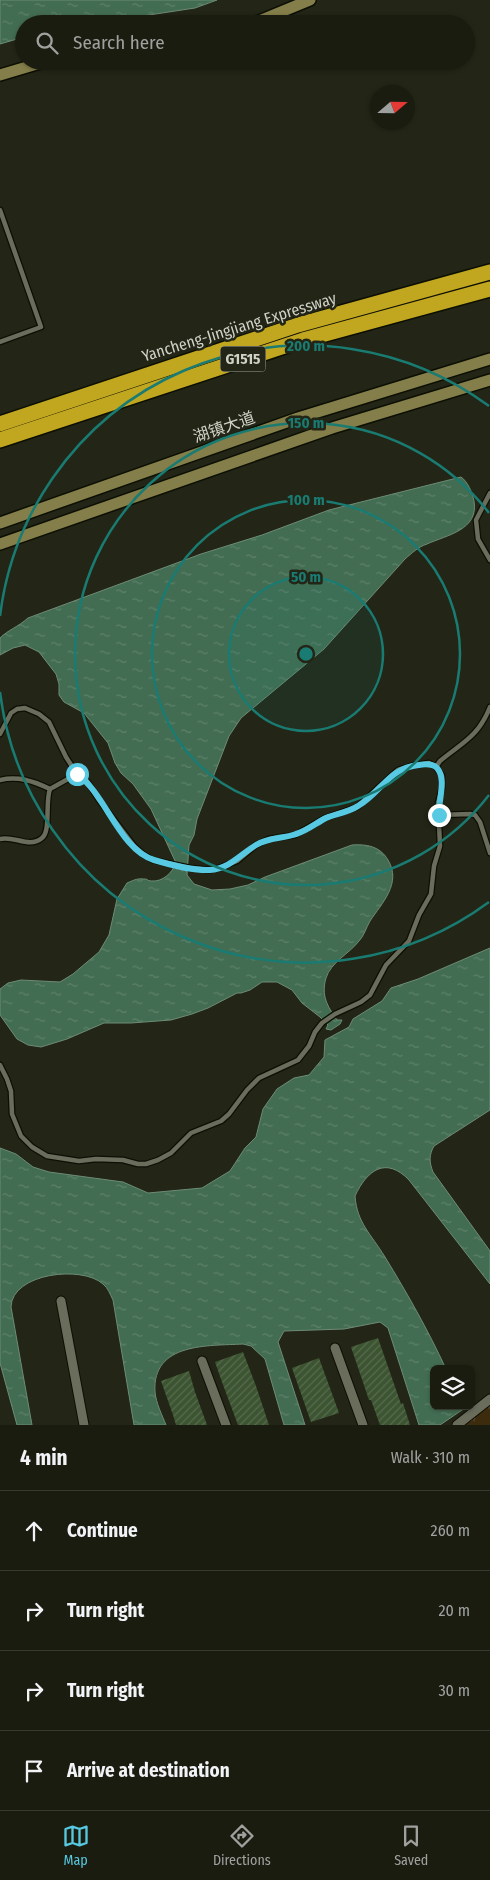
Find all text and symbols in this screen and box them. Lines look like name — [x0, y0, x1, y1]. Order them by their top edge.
search box — [15, 15, 475, 70]
icon: search — [33, 29, 61, 57]
text: Search here — [73, 31, 165, 54]
north arrow — [370, 85, 415, 130]
street label: Yancheng-Jingjiang Expressway — [140, 288, 339, 366]
text: 200 m — [286, 337, 325, 355]
road number: G1515 — [220, 346, 266, 372]
street label: 湖镇大道 — [191, 408, 257, 446]
text: 150 m — [288, 414, 324, 432]
text: 100 m — [287, 491, 325, 509]
text: 50 m — [291, 568, 321, 586]
centre of rings — [297, 645, 315, 663]
route start — [66, 763, 89, 786]
route end — [428, 804, 451, 827]
map controls — [430, 1365, 475, 1410]
button: layers — [430, 1365, 475, 1410]
text: 4 min — [20, 1445, 68, 1471]
text: Walk · 310 m — [391, 1448, 470, 1467]
icon: ahead — [20, 1517, 48, 1545]
text: Continue — [67, 1519, 138, 1542]
text: 260 m — [431, 1521, 470, 1540]
icon: right — [20, 1597, 48, 1625]
text: Turn right — [67, 1599, 144, 1622]
text: 20 m — [439, 1601, 470, 1620]
icon: right — [20, 1677, 48, 1705]
text: Turn right — [67, 1679, 144, 1702]
text: 30 m — [438, 1681, 470, 1700]
icon: arrive — [20, 1757, 48, 1785]
text: Arrive at destination — [67, 1759, 230, 1782]
tab: Map — [62, 1822, 90, 1869]
tab: Directions — [213, 1822, 271, 1869]
tab: Saved — [394, 1822, 428, 1869]

